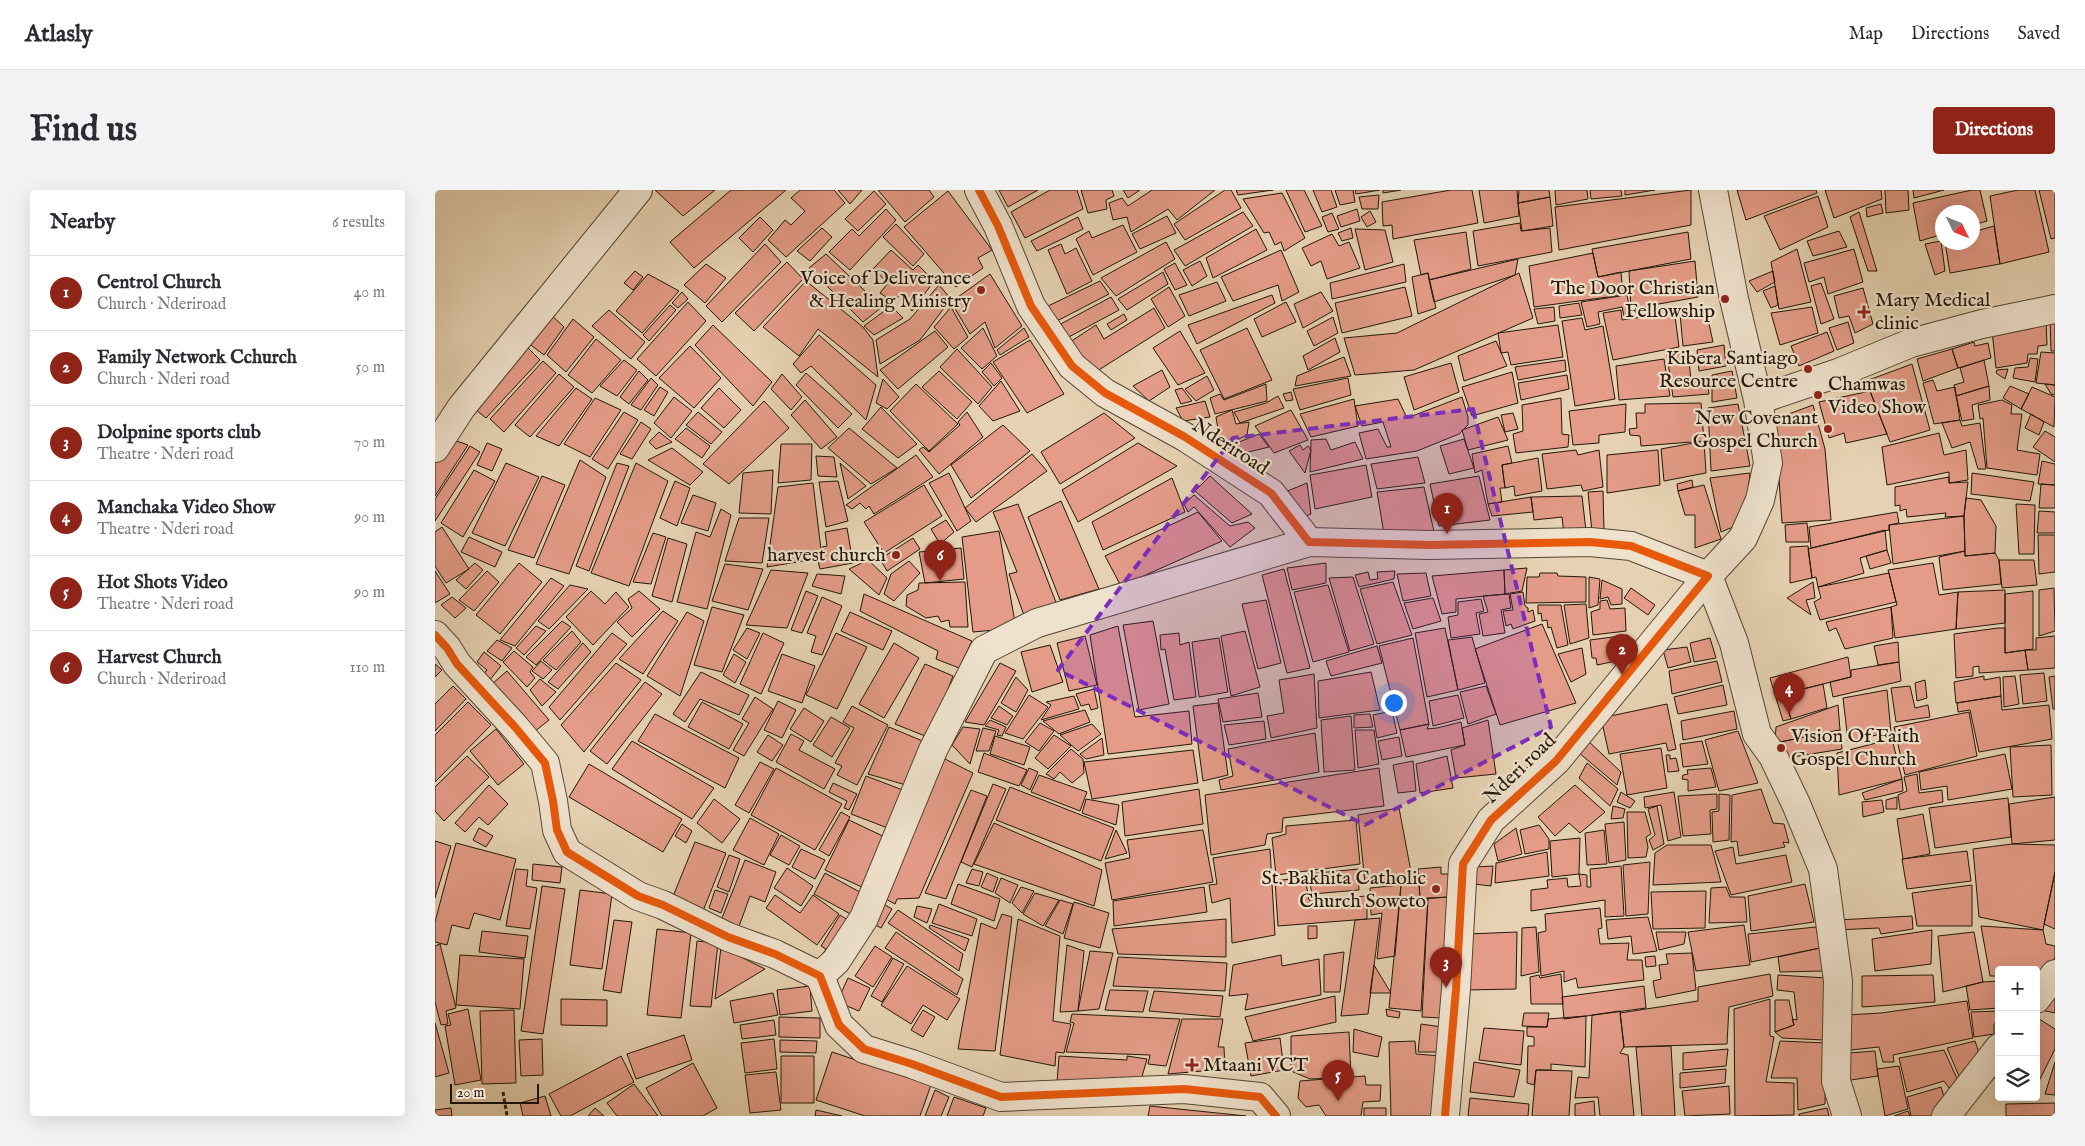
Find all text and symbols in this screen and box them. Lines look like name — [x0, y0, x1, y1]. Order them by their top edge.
text: Atlasly — [25, 19, 93, 50]
text: Map — [1849, 23, 1883, 46]
text: Directions — [1911, 23, 1989, 46]
text: Saved — [2017, 23, 2060, 46]
button: Directions — [1933, 107, 2055, 154]
text: Find us — [30, 108, 137, 153]
north arrow — [1935, 205, 1980, 250]
text: Nearby — [50, 209, 115, 236]
text: 6 results — [332, 213, 385, 233]
place label: Voice of Deliverance & Healing Ministry — [799, 266, 971, 314]
text: Centrol Church — [97, 271, 221, 295]
place label: The Door Christian Fellowship — [1551, 276, 1715, 324]
text: 1 — [63, 283, 69, 303]
text: 40 m — [353, 283, 385, 303]
marker: Voice of Deliverance & Healing Ministry — [975, 284, 987, 296]
place label: Mary Medical clinic — [1875, 288, 1991, 336]
marker: The Door Christian Fellowship — [1719, 293, 1731, 305]
text: Church · Nderiroad — [97, 295, 226, 315]
marker: Mary Medical clinic — [1857, 305, 1871, 319]
text: Family Network Cchurch — [97, 346, 297, 370]
place label: Kibera Santiago Resource Centre — [1659, 346, 1798, 394]
text: 2 — [62, 358, 70, 378]
text: 50 m — [356, 358, 385, 378]
marker: Kibera Santiago Resource Centre — [1802, 363, 1814, 375]
text: Church · Nderi road — [97, 370, 230, 390]
place label: Chamwas Video Show — [1827, 372, 1927, 420]
marker: Chamwas Video Show — [1812, 389, 1824, 401]
place label: New Covenant Gospel Church — [1693, 406, 1818, 454]
street label: Nderiroad — [1187, 413, 1273, 481]
text: Dolpnine sports club — [97, 421, 261, 445]
marker: New Covenant Gospel Church — [1822, 423, 1834, 435]
text: 3 — [63, 433, 69, 453]
text: 70 m — [354, 433, 385, 453]
text: Theatre · Nderi road — [97, 445, 234, 465]
pin: 1 — [1431, 493, 1463, 534]
text: Manchaka Video Show — [97, 496, 275, 520]
text: 4 — [62, 508, 70, 528]
text: 90 m — [354, 508, 385, 528]
text: Theatre · Nderi road — [97, 520, 234, 540]
pin: 6 — [924, 540, 956, 581]
place label: harvest church — [767, 543, 886, 568]
marker: harvest church — [890, 549, 902, 561]
text: Hot Shots Video — [97, 571, 228, 595]
text: 5 — [63, 583, 69, 603]
text: 90 m — [354, 583, 385, 603]
text: Theatre · Nderi road — [97, 595, 234, 615]
pin: 2 — [1606, 634, 1638, 675]
text: Harvest Church — [97, 646, 222, 670]
text: 6 — [63, 658, 69, 678]
text: 110 m — [349, 658, 385, 678]
text: Church · Nderiroad — [97, 670, 226, 690]
pin: 4 — [1773, 673, 1805, 714]
your location — [1381, 690, 1407, 716]
place label: Vision Of Faith Gospel Church — [1790, 724, 1920, 772]
street label: Nderi road — [1479, 728, 1562, 810]
marker: Vision Of Faith Gospel Church — [1775, 742, 1787, 754]
place label: St. Bakhita Catholic Church Soweto — [1261, 866, 1426, 914]
marker: St. Bakhita Catholic Church Soweto — [1430, 883, 1442, 895]
pin: 3 — [1430, 947, 1462, 988]
map controls — [1995, 966, 2040, 1101]
button: + — [1995, 966, 2040, 1011]
button: − — [1995, 1011, 2040, 1056]
place label: Mtaani VCT — [1203, 1053, 1308, 1078]
button: layers — [1995, 1056, 2040, 1101]
marker: Mtaani VCT — [1185, 1058, 1199, 1072]
pin: 5 — [1322, 1060, 1354, 1101]
scale bar — [450, 1081, 539, 1104]
text: 20 m — [457, 1084, 484, 1102]

